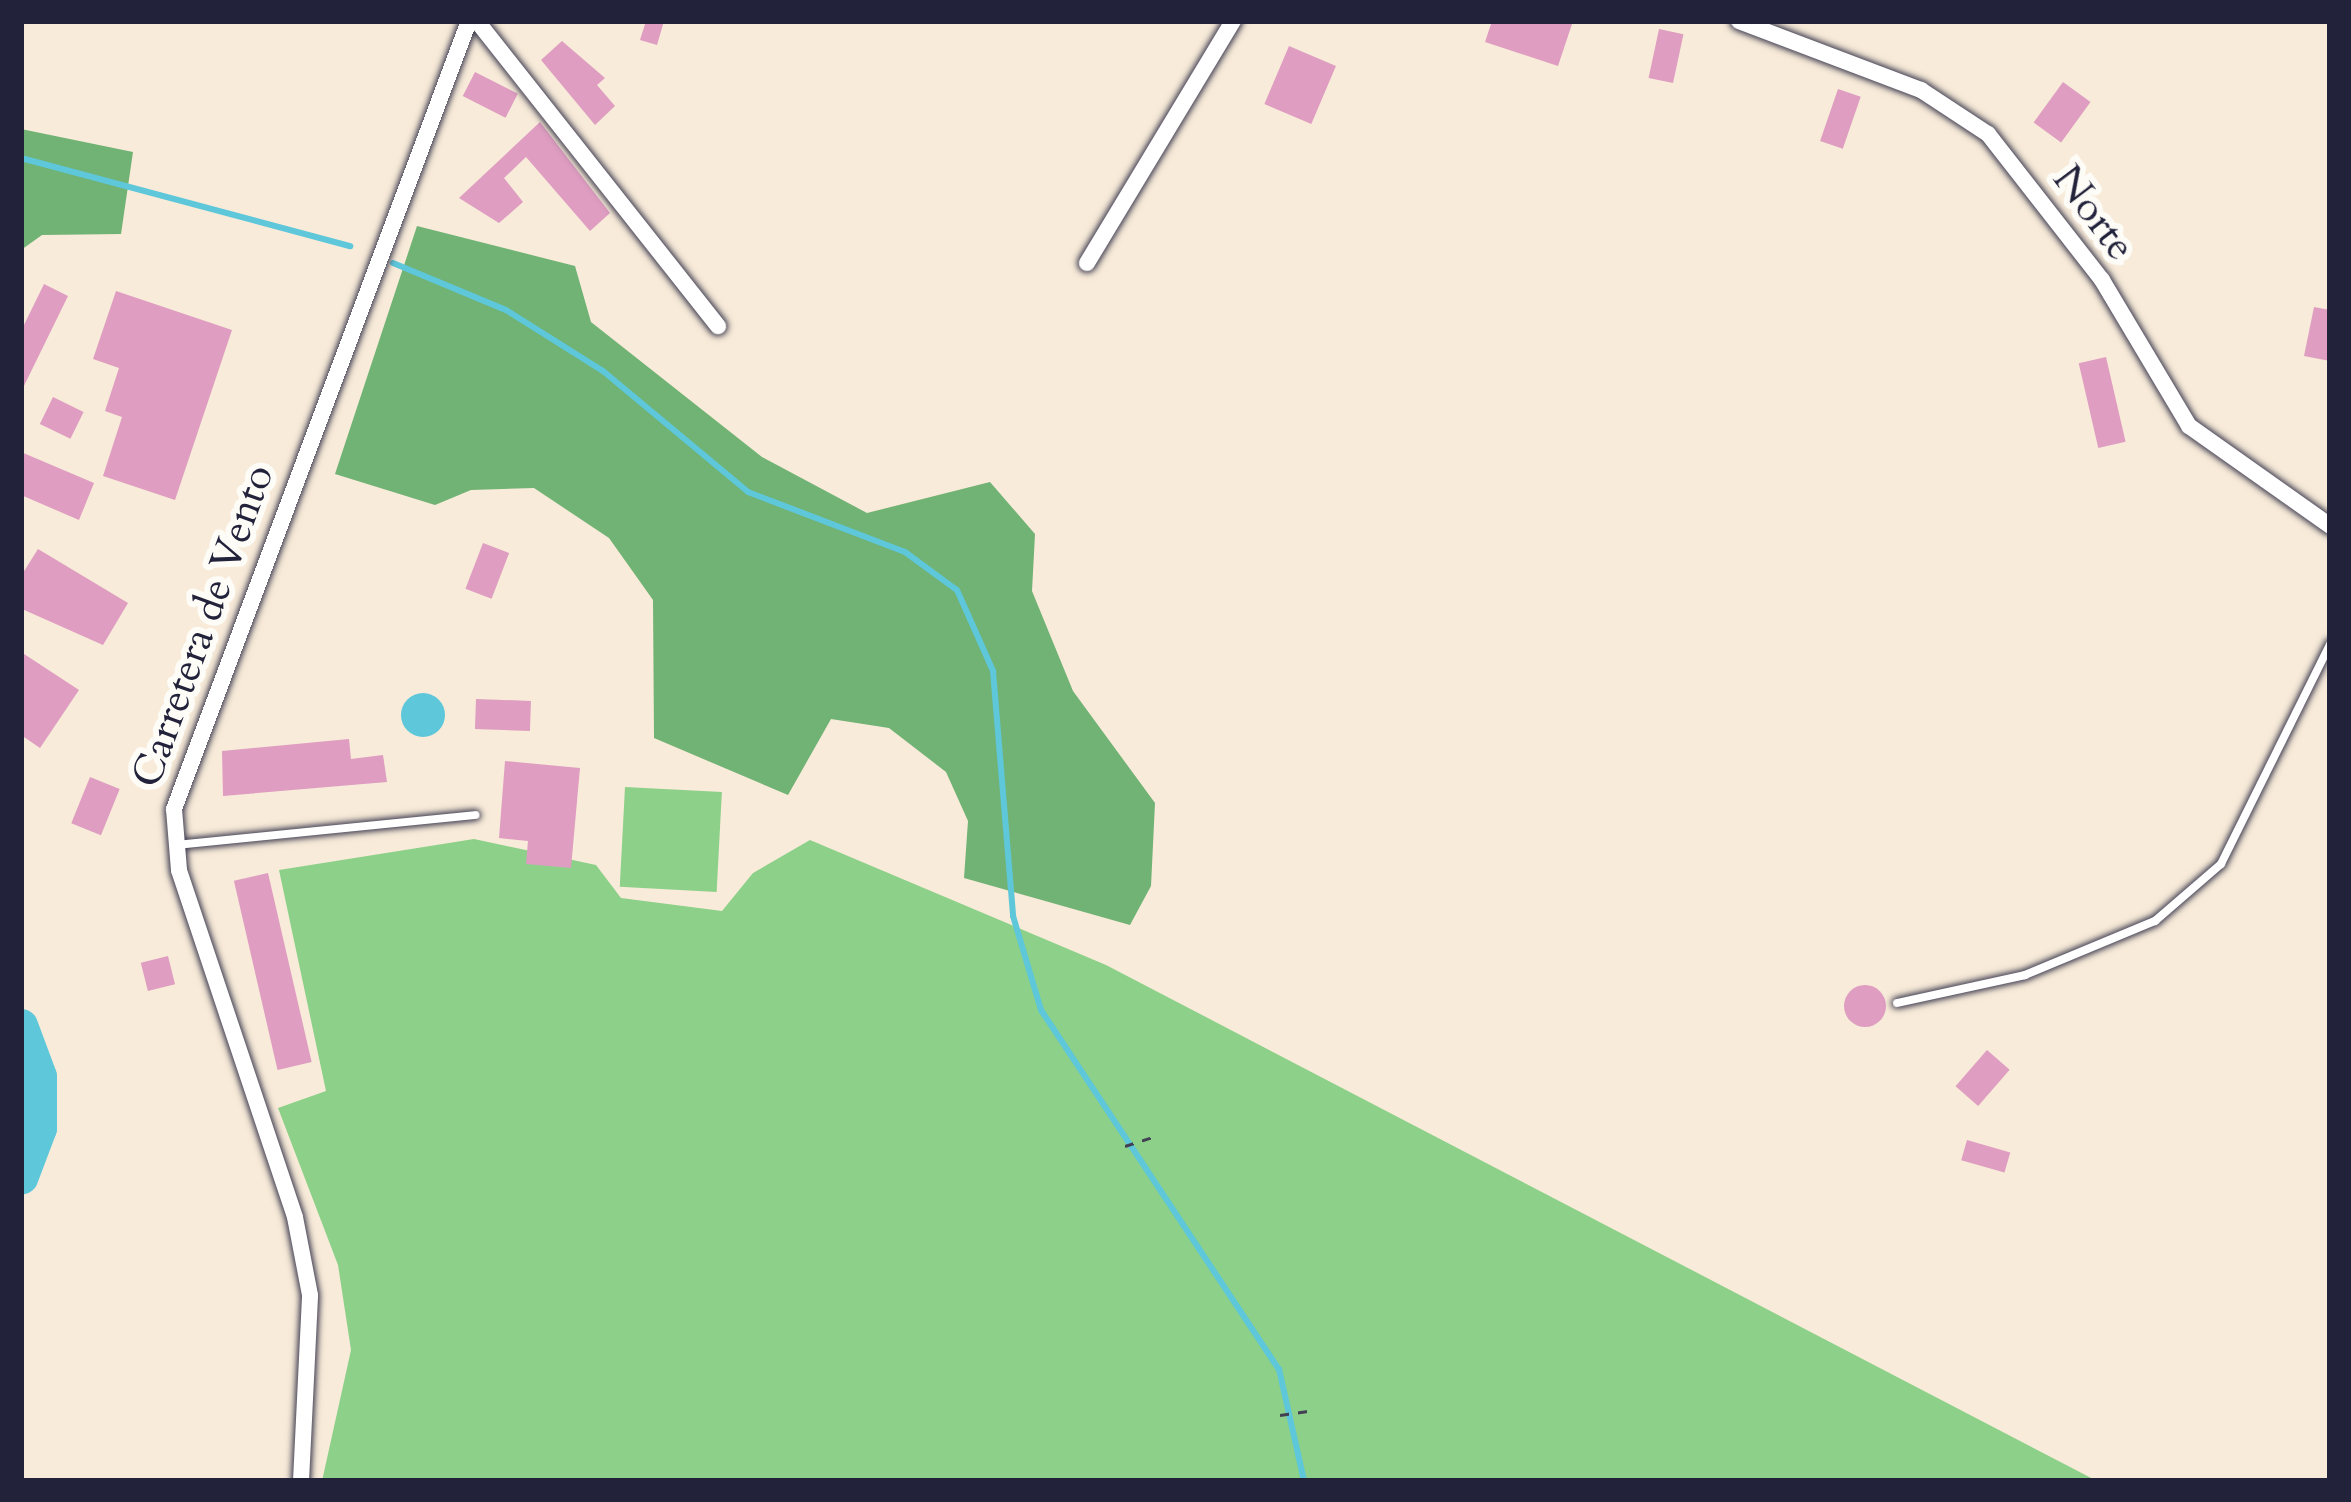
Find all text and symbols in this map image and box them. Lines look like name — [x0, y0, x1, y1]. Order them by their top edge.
street label: Norte — [2042, 155, 2146, 271]
street label: Carretera de Vento — [121, 458, 285, 794]

